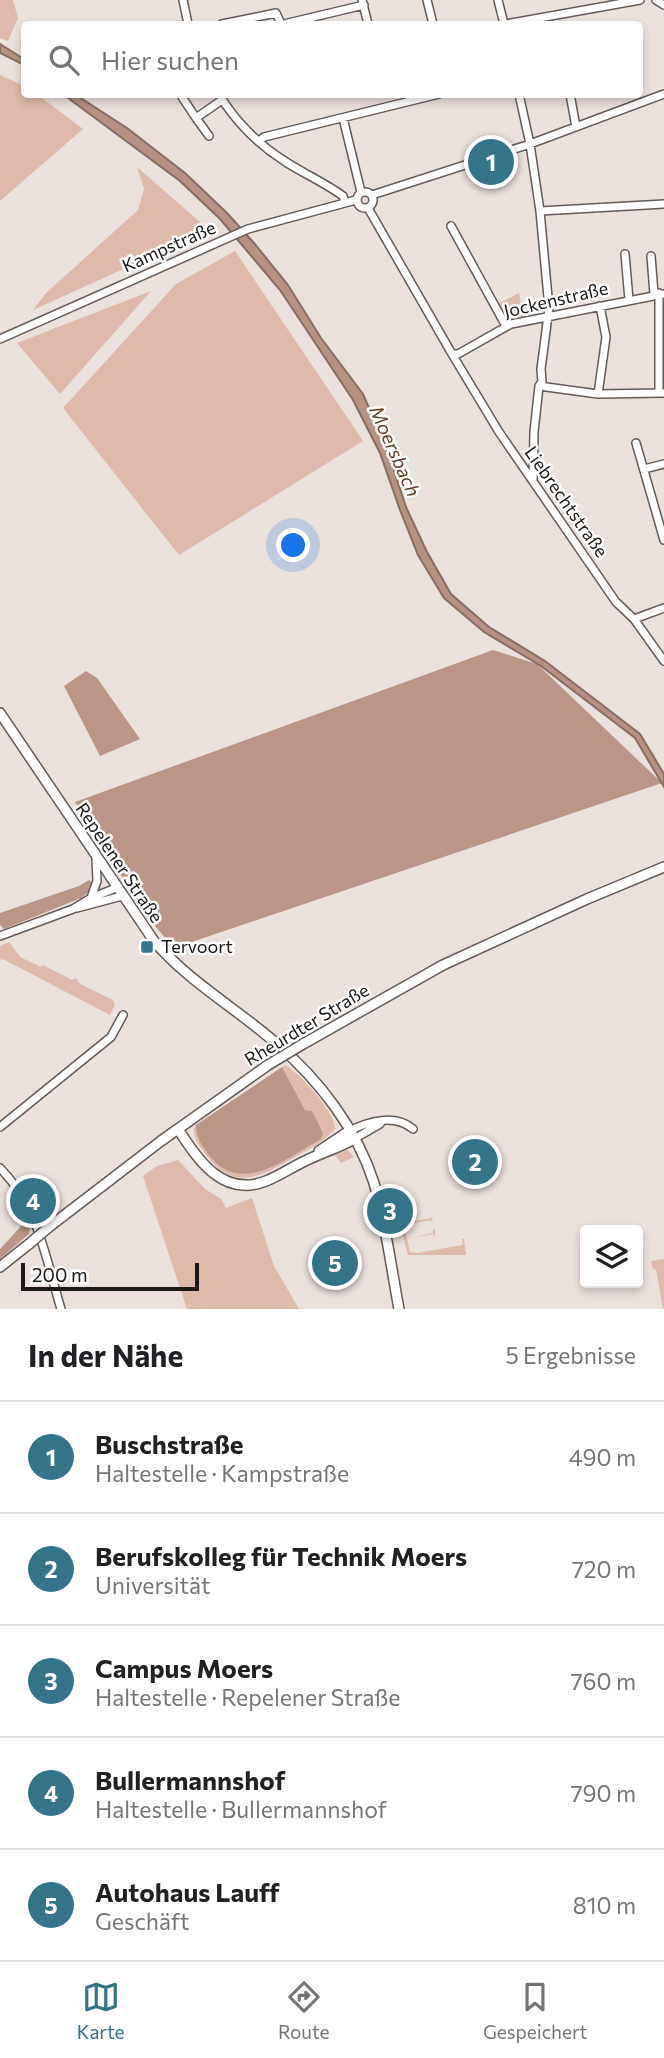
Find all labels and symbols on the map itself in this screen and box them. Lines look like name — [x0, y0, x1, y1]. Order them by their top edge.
pin: 1 — [468, 136, 514, 188]
street label: Kampstraße — [118, 216, 219, 276]
street label: Jockenstraße — [501, 276, 610, 322]
water label: Moersbach — [365, 402, 426, 500]
street label: Liebrechtstraße — [520, 442, 613, 561]
your location — [276, 528, 310, 562]
street label: Repelener Straße — [72, 798, 168, 927]
place label: Tervoort — [161, 935, 233, 957]
marker: Tervoort — [139, 939, 155, 955]
street label: Rheurdter Straße — [240, 978, 373, 1070]
pin: 2 — [452, 1136, 498, 1188]
pin: 4 — [10, 1175, 56, 1227]
pin: 3 — [367, 1185, 413, 1237]
pin: 5 — [312, 1237, 358, 1289]
scale bar — [21, 1260, 200, 1292]

